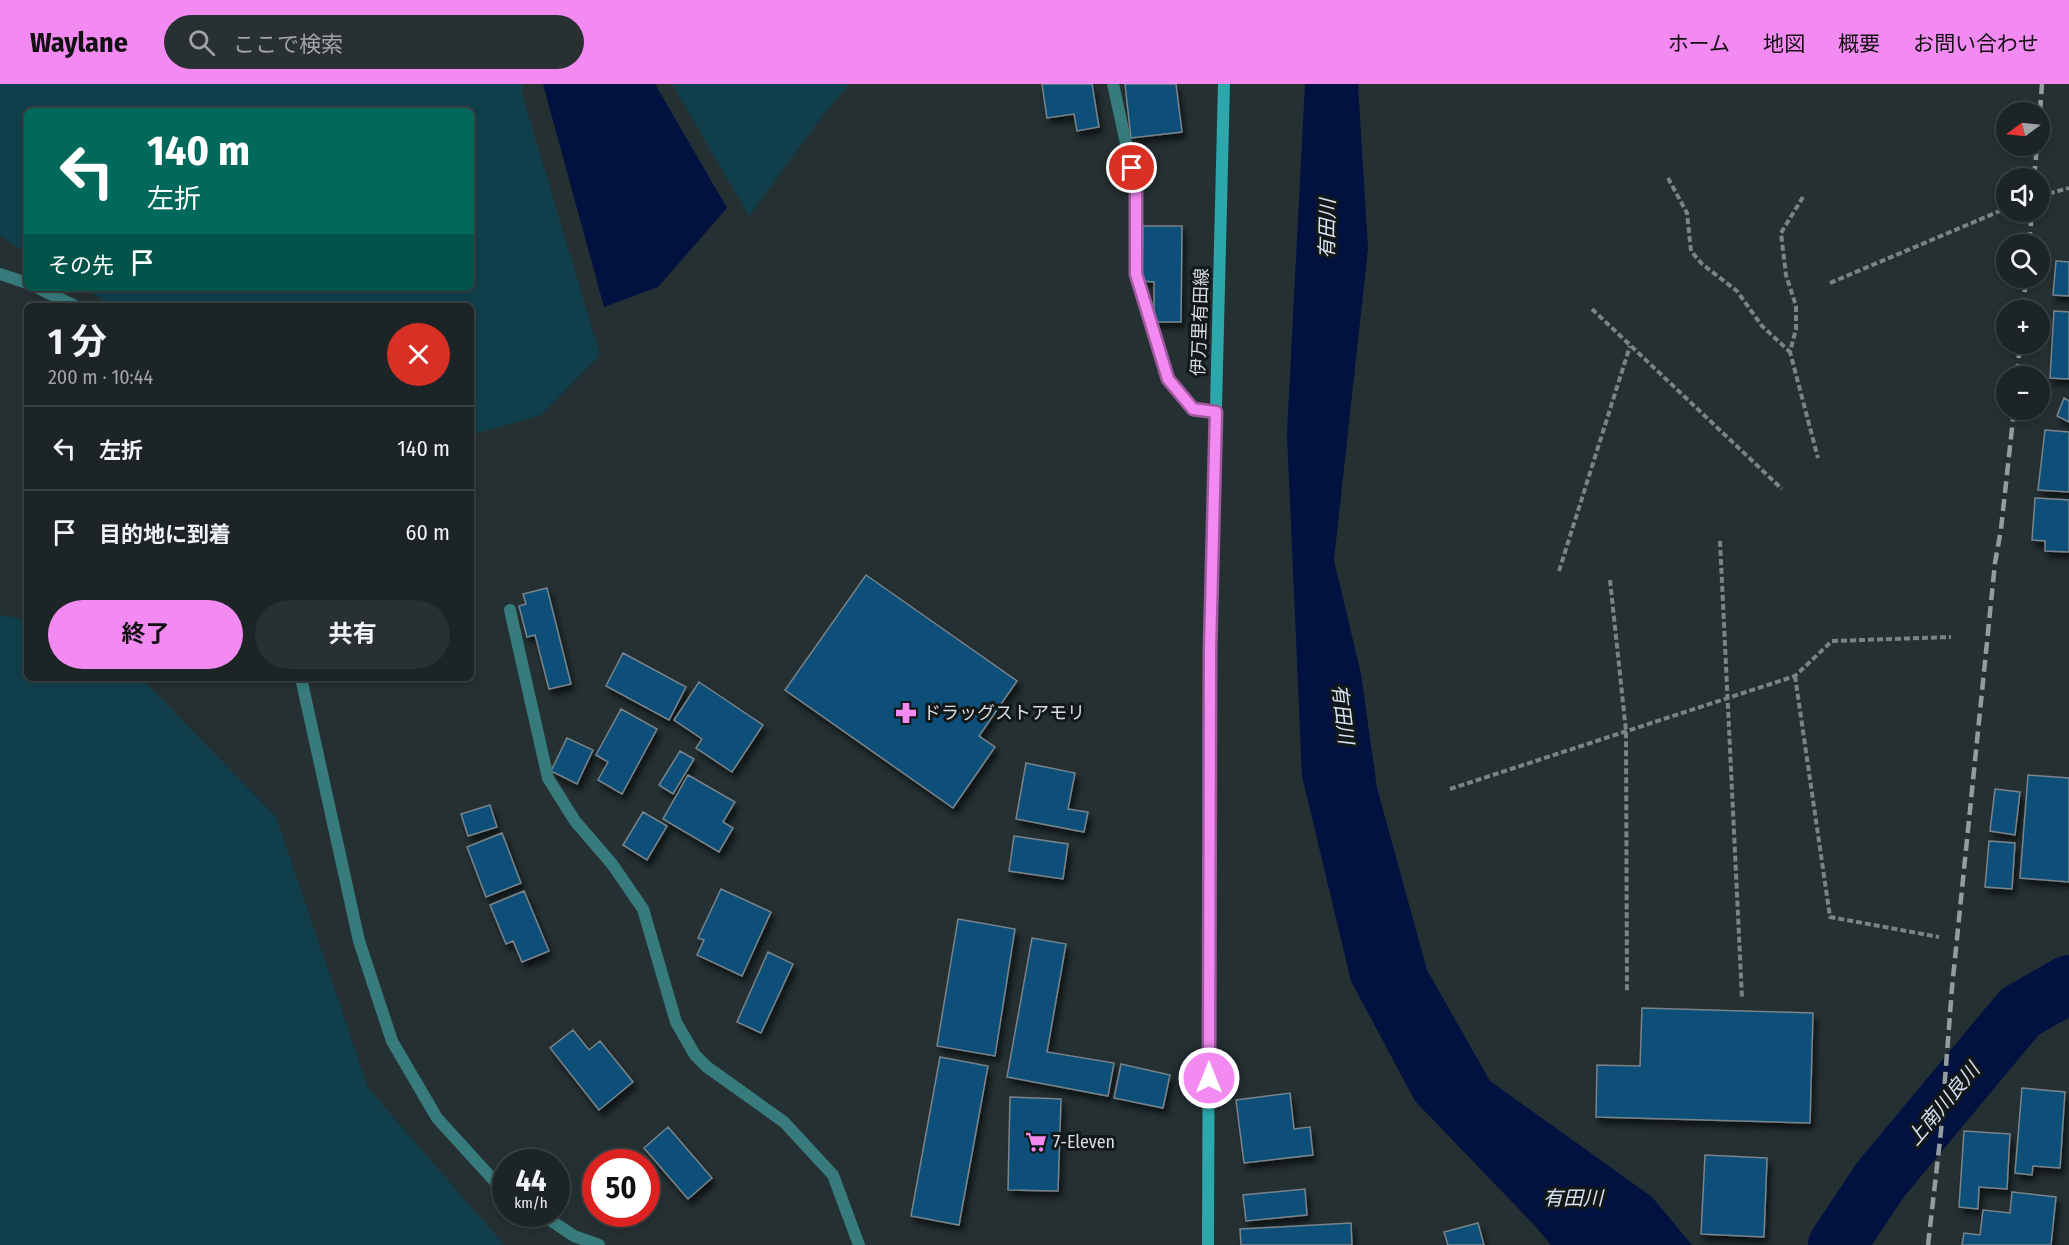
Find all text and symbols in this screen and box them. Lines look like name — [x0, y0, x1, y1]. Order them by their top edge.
search box — [164, 15, 584, 69]
text: Waylane — [30, 26, 128, 59]
icon: search — [185, 26, 218, 59]
text: ここで検索 — [233, 31, 343, 58]
text: ホーム — [1668, 31, 1730, 57]
text: 地図 — [1763, 31, 1805, 57]
text: 概要 — [1838, 31, 1880, 57]
text: お問い合わせ — [1913, 31, 2039, 57]
north arrow — [1996, 102, 2050, 156]
map controls — [1996, 102, 2050, 420]
text: 140 m — [147, 126, 250, 176]
icon: left — [48, 132, 126, 210]
pin — [1106, 142, 1157, 193]
icon: arrive — [1115, 151, 1148, 184]
button: sound — [1996, 168, 2050, 222]
text: 左折 — [147, 183, 201, 215]
water label: 有田川 — [1314, 197, 1340, 259]
button: search — [1996, 234, 2050, 288]
icon: arrive — [126, 246, 159, 279]
text: その先 — [48, 252, 114, 279]
street label: 伊万里有田線 — [1187, 268, 1213, 376]
button: + — [1996, 300, 2050, 354]
text: 1 分 — [48, 320, 107, 364]
button: close — [387, 323, 450, 386]
text: 200 m · 10:44 — [48, 365, 153, 389]
button: − — [1996, 366, 2050, 420]
icon: left — [48, 432, 81, 465]
text: 140 m — [397, 435, 450, 462]
text: 左折 — [99, 437, 143, 464]
icon: arrive — [48, 516, 81, 549]
text: 60 m — [406, 519, 450, 546]
text: 目的地に到着 — [99, 521, 231, 548]
button: 終了 — [48, 600, 243, 669]
button: 共有 — [255, 600, 450, 669]
water label: 有田川 — [1327, 683, 1359, 747]
pharmacy icon: ドラッグストアモリ — [894, 701, 918, 725]
place label: ドラッグストアモリ — [923, 702, 1085, 724]
position arrow — [1177, 1046, 1241, 1110]
water label: 上南川良川 — [1902, 1056, 1986, 1150]
supermarket icon: 7-Eleven — [1024, 1130, 1048, 1154]
place label: 7-Eleven — [1053, 1131, 1115, 1153]
speed limit sign: 50 — [582, 1149, 660, 1227]
text: 44 — [516, 1163, 546, 1199]
water label: 有田川 — [1543, 1186, 1605, 1210]
text: km/h — [514, 1194, 548, 1212]

